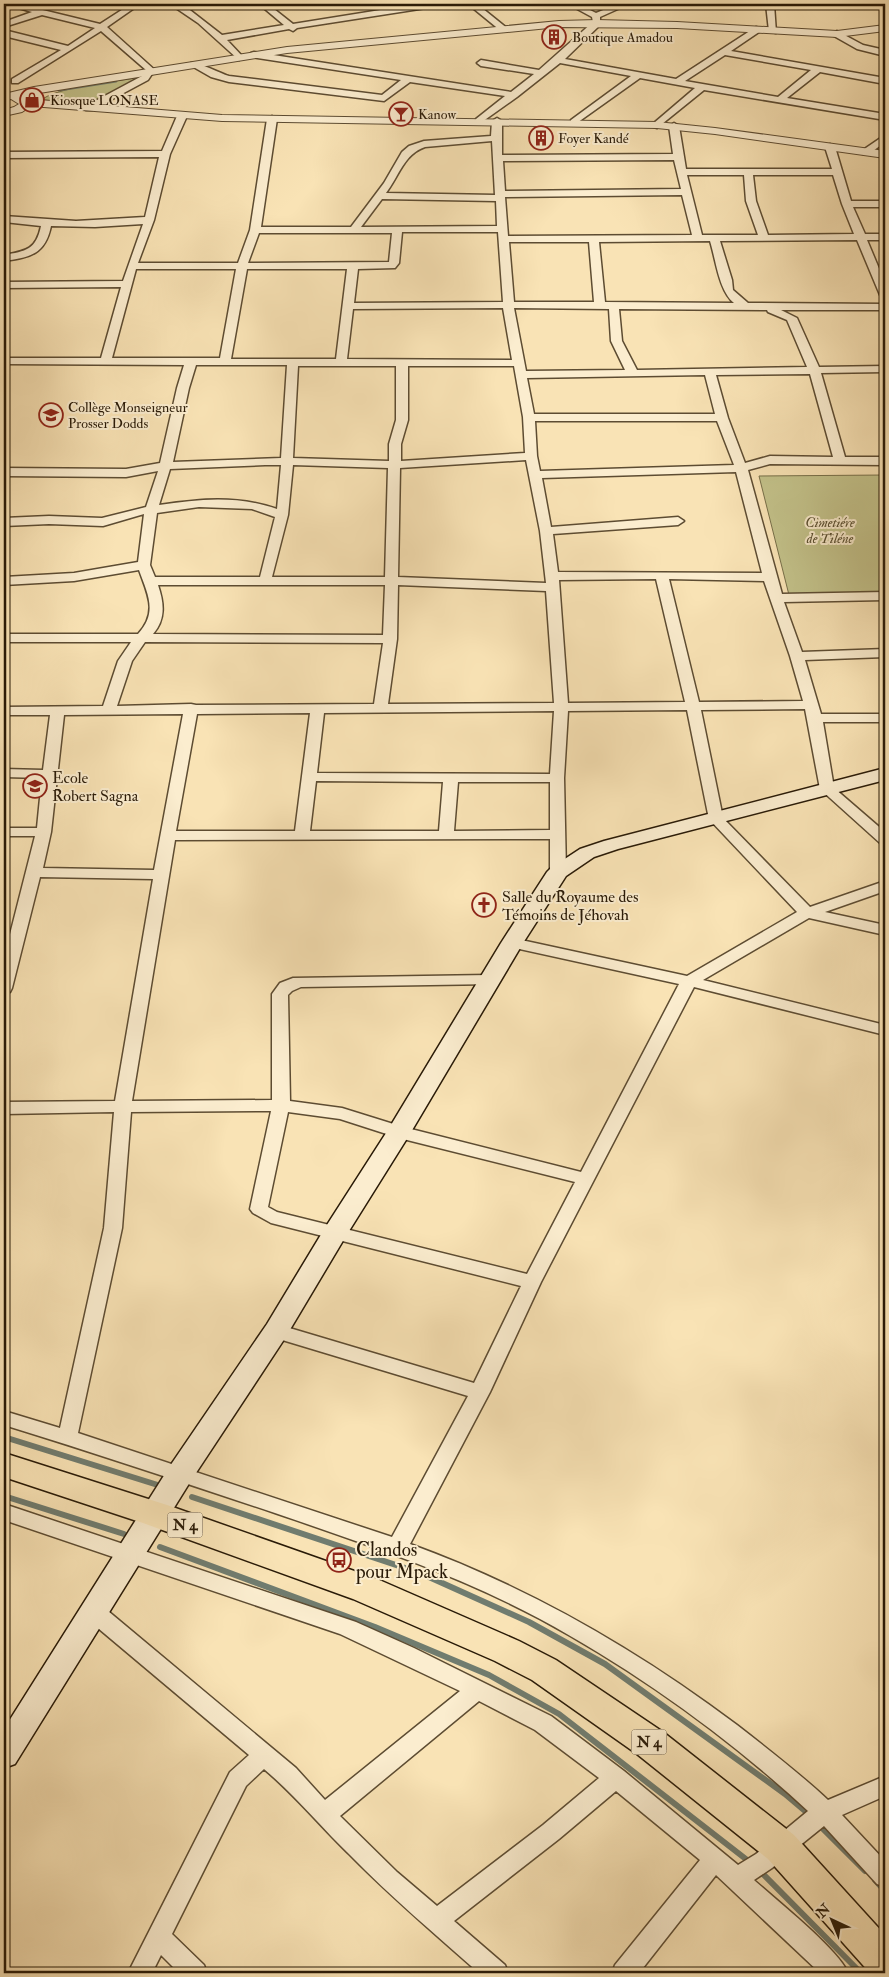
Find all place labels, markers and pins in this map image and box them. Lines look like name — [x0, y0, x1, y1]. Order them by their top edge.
building icon: Boutique Amadou — [541, 24, 567, 50]
place label: Boutique Amadou — [572, 29, 673, 46]
shop icon: Kiosque LONASE — [19, 87, 45, 113]
place label: Kiosque LONASE — [50, 92, 159, 109]
bar icon: Kanow — [388, 101, 414, 127]
place label: Kanow — [418, 106, 456, 123]
building icon: Foyer Kandé — [528, 125, 554, 151]
place label: Foyer Kandé — [558, 130, 629, 148]
place label: Collège Monseigneur Prosser Dodds — [68, 399, 188, 432]
school or university icon: Collège Monseigneur Prosser Dodds — [38, 402, 64, 428]
place label: Ecole Robert Sagna — [52, 768, 139, 806]
school or university icon: Ecole Robert Sagna — [22, 773, 48, 799]
place label: Salle du Royaume des Témoins de Jéhovah — [502, 887, 638, 926]
church icon: Salle du Royaume des Témoins de Jéhovah — [471, 892, 497, 918]
place label: Clandos pour Mpack — [355, 1538, 448, 1585]
bus stop icon: Clandos pour Mpack — [326, 1547, 352, 1573]

